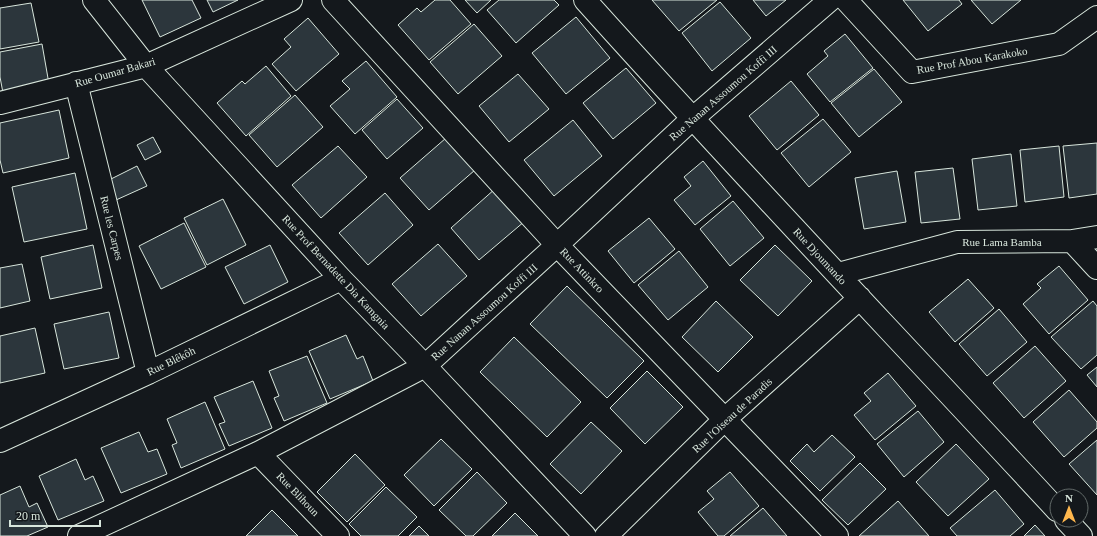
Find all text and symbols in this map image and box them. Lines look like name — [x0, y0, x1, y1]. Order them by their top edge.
street label: Rue Nanan Assoumou Koffi III — [667, 43, 779, 143]
street label: Rue Prof Abou Karakoko — [916, 44, 1029, 76]
street label: Rue Oumar Bakari — [73, 55, 157, 89]
street label: Rue les Carpes — [98, 195, 126, 261]
street label: Rue Prof Bernadette Dia Kamgnia — [280, 213, 392, 332]
street label: Rue Djoumando — [791, 225, 849, 287]
street label: Rue Lama Bamba — [962, 236, 1042, 248]
street label: Rue Attinkro — [558, 245, 607, 295]
street label: Rue Nanan Assoumou Koffi III — [429, 261, 540, 363]
street label: Rue Blêkôh — [145, 344, 198, 378]
street label: Rue l'Oiseau de Paradis — [690, 375, 774, 455]
street label: Rue Blihoun — [274, 470, 322, 519]
north arrow — [1049, 488, 1089, 528]
text: N — [1065, 492, 1073, 504]
scale bar — [10, 502, 100, 528]
text: 20 m — [16, 509, 41, 523]

